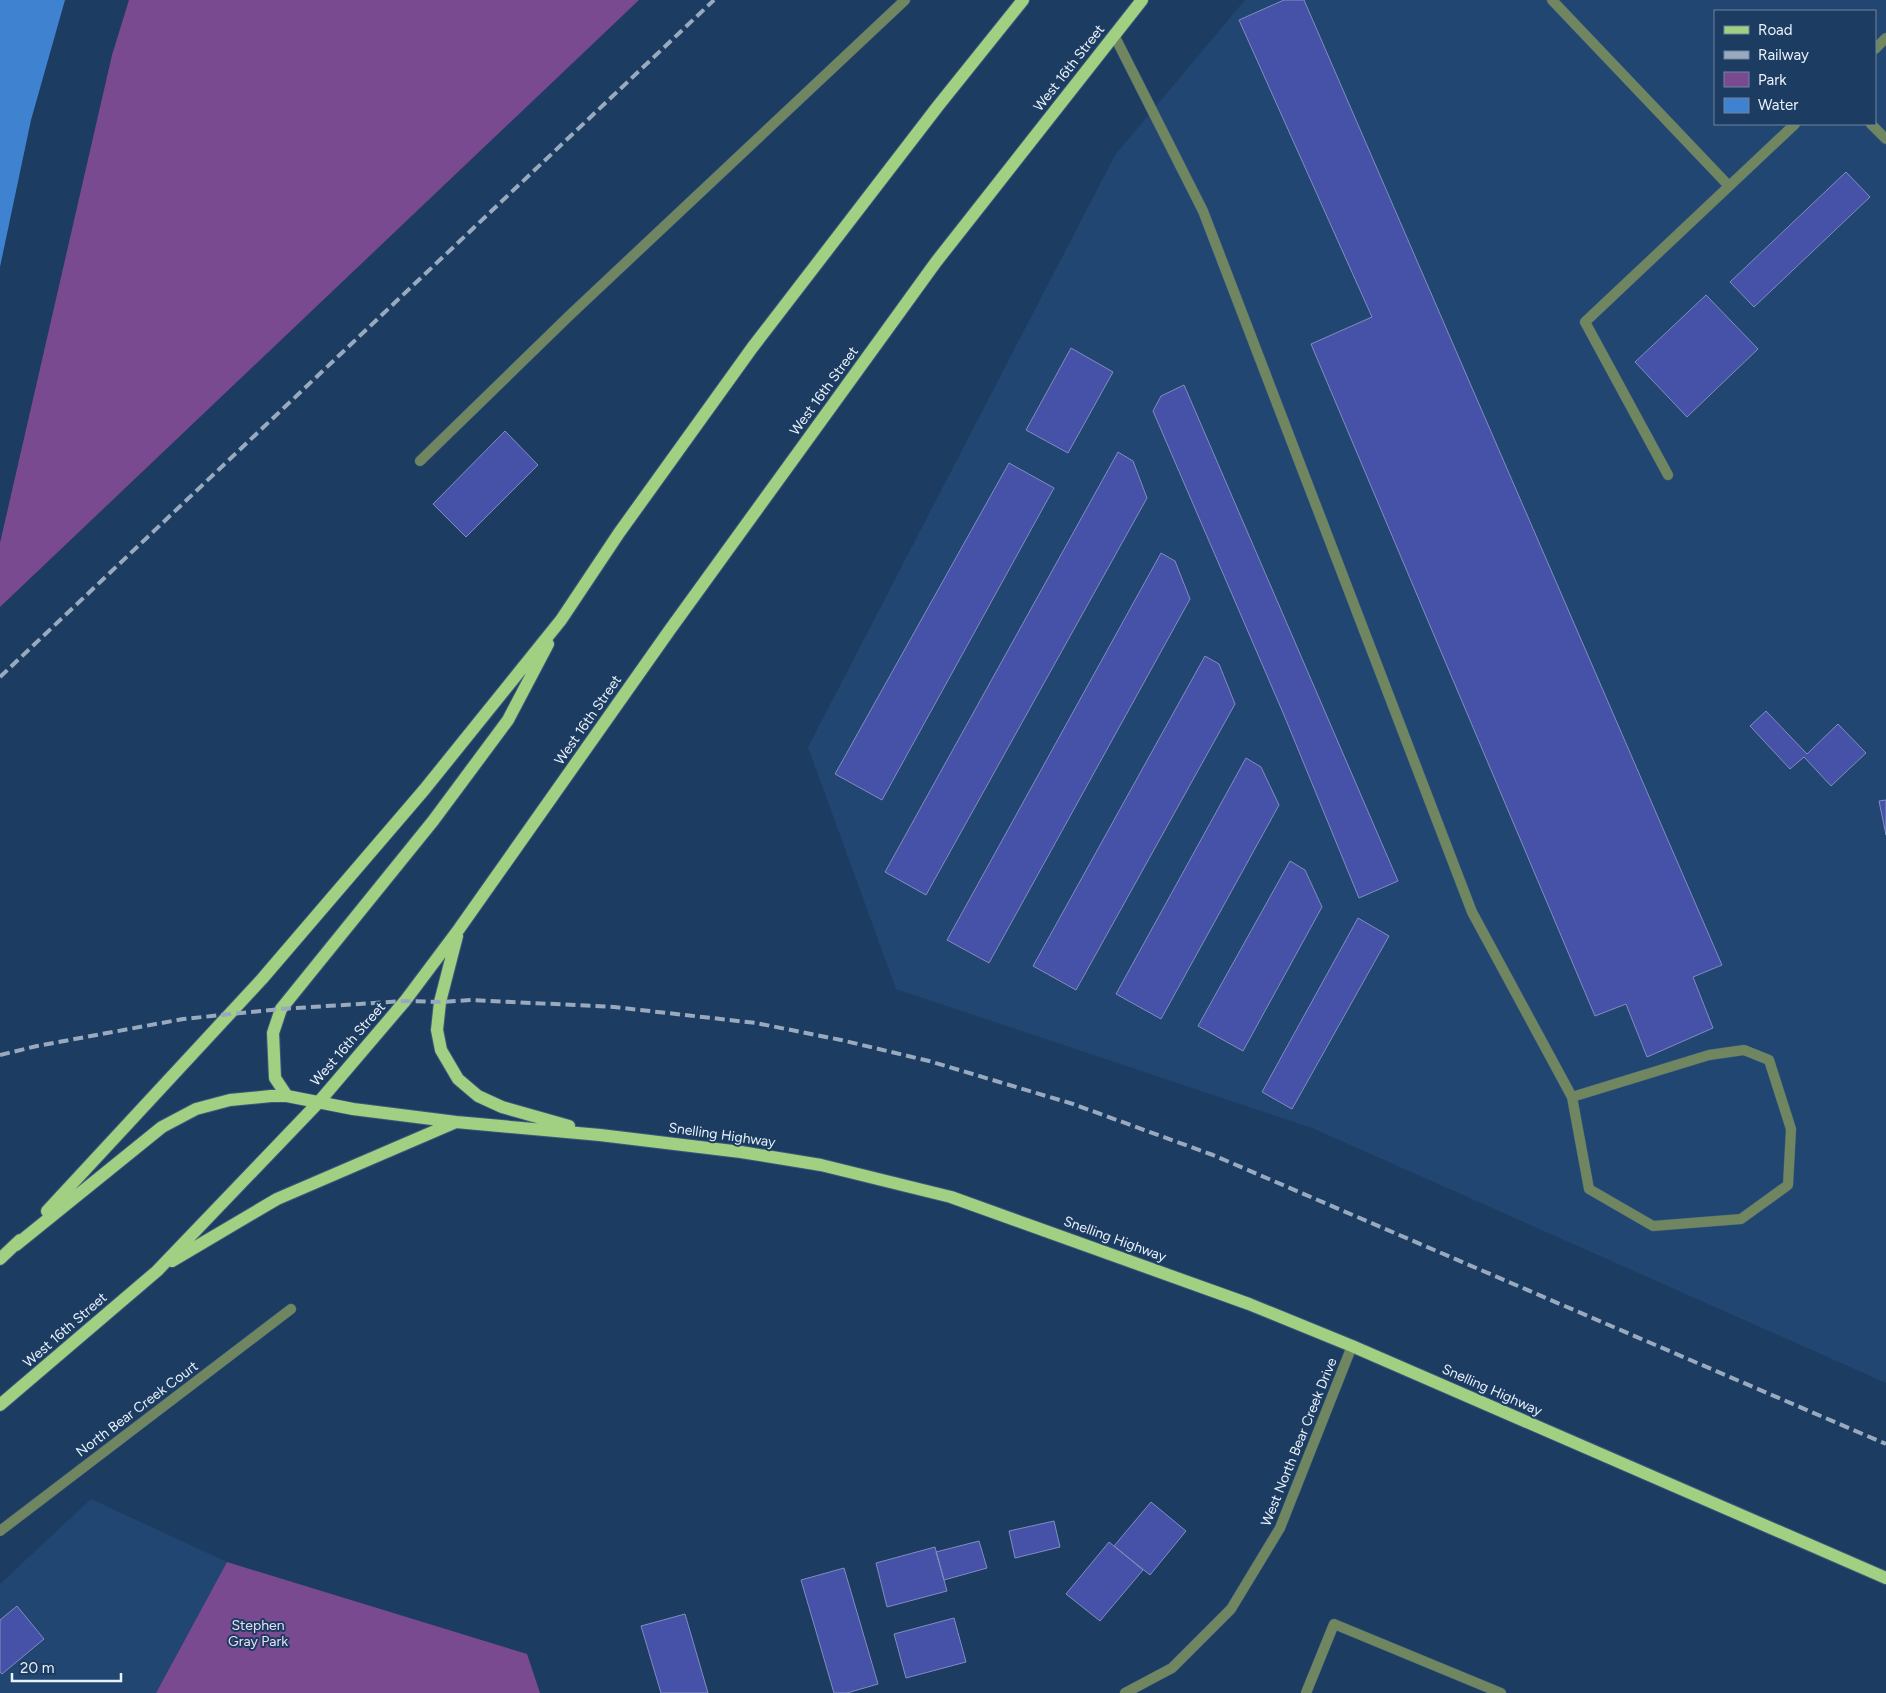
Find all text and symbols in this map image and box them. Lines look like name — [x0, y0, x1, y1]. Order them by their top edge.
legend — [1714, 10, 1876, 125]
street label: West 16th Street — [1030, 21, 1108, 115]
text: Road — [1758, 21, 1793, 39]
text: Railway — [1758, 46, 1809, 64]
text: Park — [1758, 71, 1787, 89]
text: Water — [1758, 96, 1798, 114]
street label: West 16th Street — [786, 343, 862, 439]
street label: West 16th Street — [551, 672, 625, 768]
street label: West 16th Street — [307, 999, 389, 1089]
street label: Snelling Highway — [667, 1119, 777, 1151]
street label: Snelling Highway — [1061, 1213, 1169, 1266]
street label: West 16th Street — [20, 1289, 110, 1371]
street label: West North Bear Creek Drive — [1257, 1355, 1341, 1529]
street label: North Bear Creek Court — [73, 1358, 201, 1460]
street label: Snelling Highway — [1439, 1360, 1545, 1420]
park label: Stephen Gray Park — [228, 1617, 288, 1650]
scale bar — [12, 1650, 121, 1682]
text: 20 m — [20, 1659, 54, 1677]

